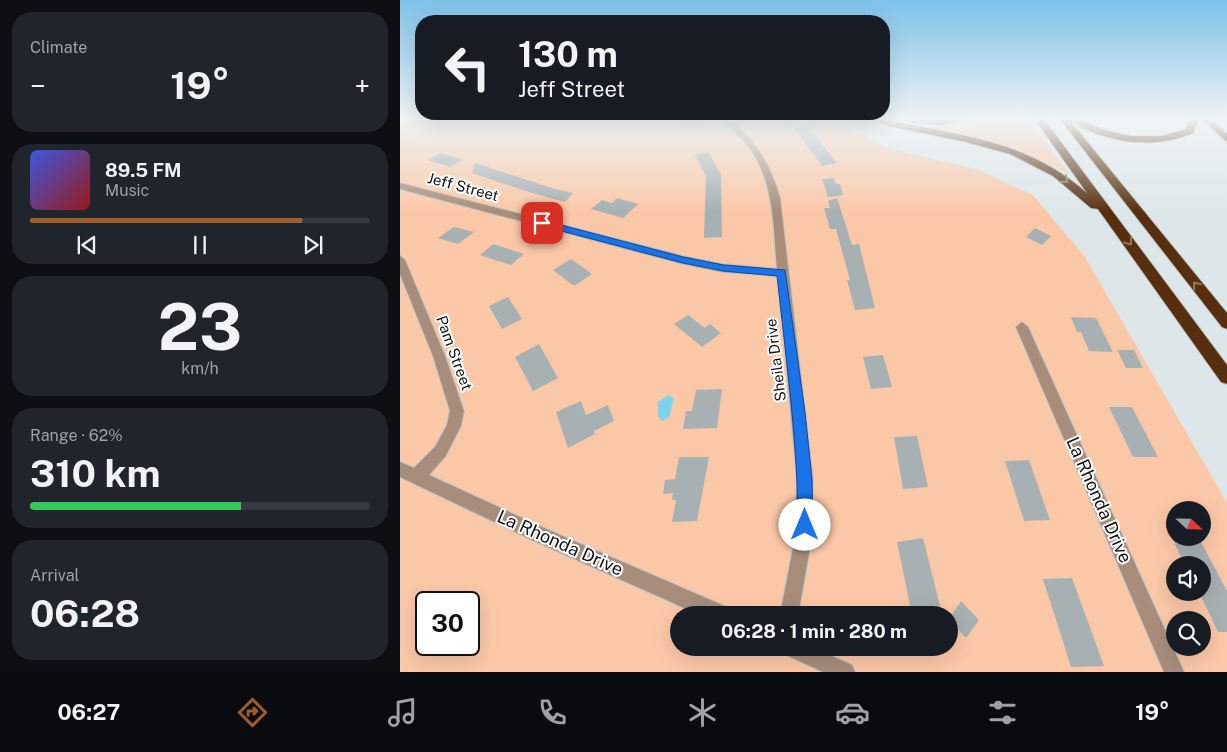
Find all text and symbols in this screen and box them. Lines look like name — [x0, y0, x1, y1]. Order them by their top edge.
text: 130 m — [518, 34, 618, 75]
icon: left — [435, 35, 500, 100]
text: Climate — [30, 38, 87, 57]
text: 19° — [170, 63, 230, 108]
text: − — [30, 69, 46, 102]
text: + — [354, 69, 370, 102]
text: Jeff Street — [518, 76, 625, 102]
text: 89.5 FM — [105, 159, 182, 181]
street label: Jeff Street — [426, 169, 501, 204]
one-way arrow — [1059, 175, 1068, 184]
text: Music — [105, 181, 149, 200]
pin — [521, 202, 563, 244]
icon: arrive — [528, 209, 556, 237]
icon: previous — [73, 231, 101, 259]
icon: pause — [186, 231, 214, 259]
icon: next — [299, 231, 327, 259]
one-way arrow — [1123, 236, 1132, 246]
one-way arrow — [1194, 282, 1202, 291]
text: 23 — [158, 288, 242, 365]
street label: Pam Street — [433, 313, 476, 393]
street label: Sheila Drive — [762, 318, 789, 402]
text: km/h — [181, 359, 219, 378]
text: Range · 62% — [30, 426, 123, 445]
street label: La Rhonda Drive — [1062, 434, 1137, 566]
text: 310 km — [30, 451, 161, 496]
position arrow — [778, 498, 830, 550]
north arrow — [1166, 501, 1211, 546]
map controls — [1166, 501, 1211, 656]
street label: La Rhonda Drive — [494, 505, 626, 580]
button: sound — [1166, 556, 1211, 601]
text: Arrival — [30, 566, 79, 585]
text: 06:28 — [30, 591, 140, 636]
speed limit sign: 30 — [415, 591, 480, 656]
button: search — [1166, 611, 1211, 656]
text: 06:28 · 1 min · 280 m — [721, 620, 907, 642]
icon: directions — [235, 695, 270, 730]
icon: music — [385, 695, 420, 730]
icon: phone — [535, 695, 570, 730]
icon: climate — [685, 695, 720, 730]
icon: car — [835, 695, 870, 730]
icon: filters — [985, 695, 1020, 730]
text: 06:27 — [57, 699, 120, 725]
text: 19° — [1135, 699, 1169, 725]

